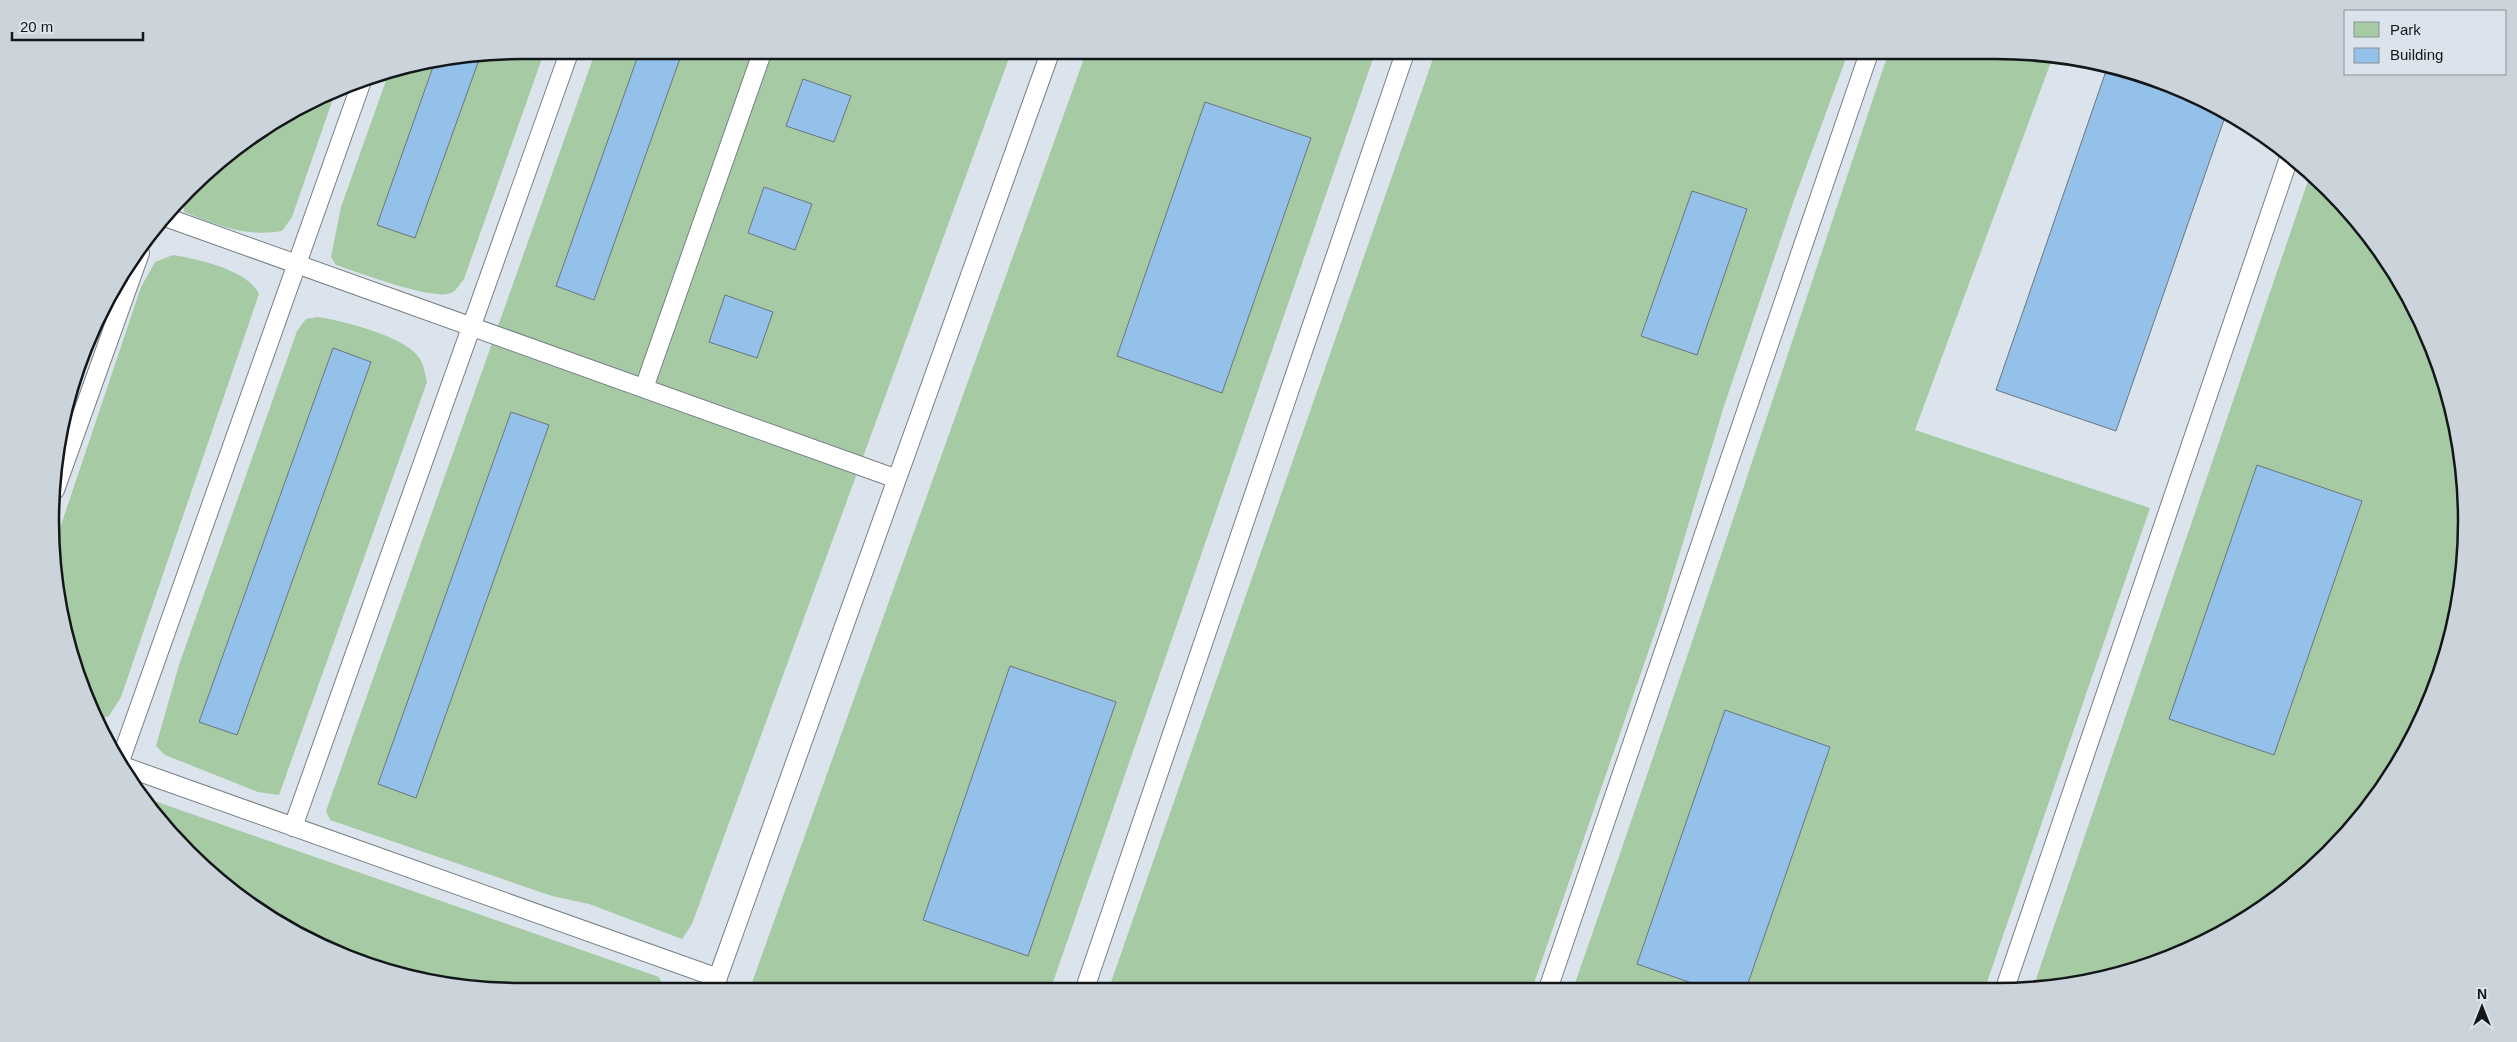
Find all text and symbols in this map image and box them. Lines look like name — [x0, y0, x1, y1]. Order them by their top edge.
scale bar — [12, 10, 144, 42]
legend — [2344, 10, 2507, 75]
text: 20 m — [20, 18, 53, 35]
text: Park — [2390, 21, 2421, 38]
text: Building — [2390, 46, 2443, 63]
north arrow — [2457, 982, 2507, 1032]
text: N — [2477, 986, 2487, 1002]

